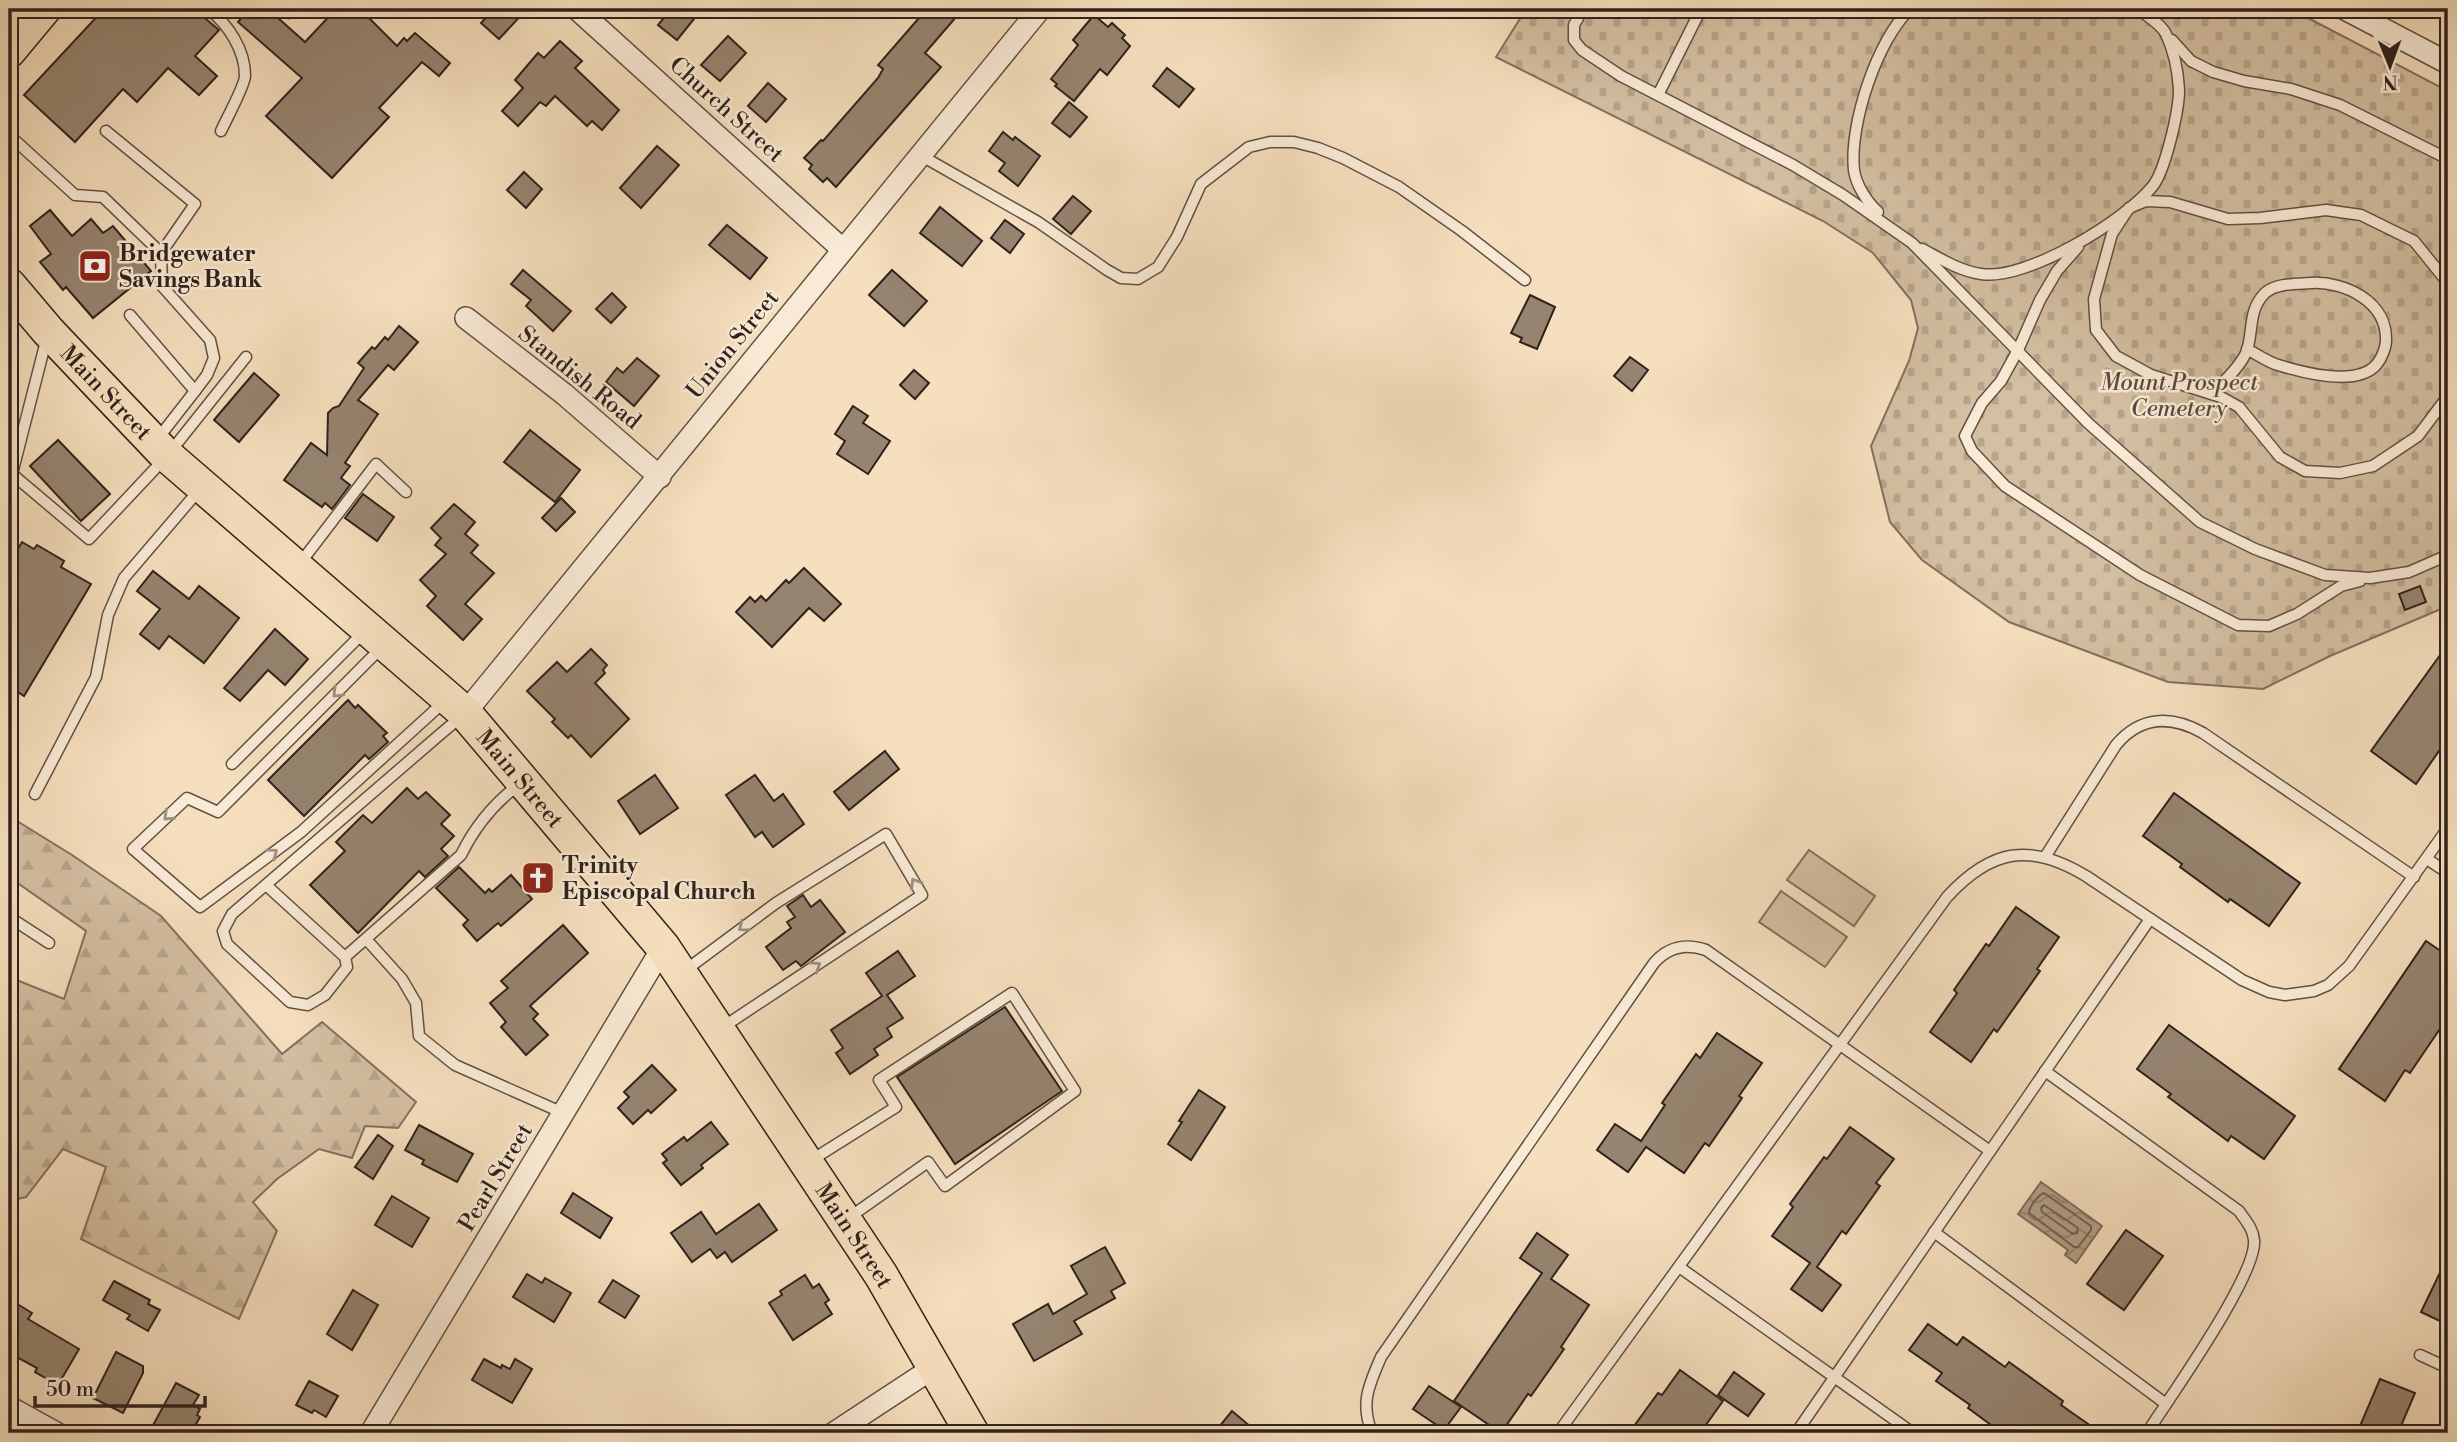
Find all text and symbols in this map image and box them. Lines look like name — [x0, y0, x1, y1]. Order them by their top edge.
north arrow — [2356, 32, 2426, 102]
street label: Church Street — [663, 51, 789, 169]
text: N — [2383, 70, 2398, 94]
place label: Bridgewater Savings Bank — [119, 240, 263, 294]
bank icon: Bridgewater Savings Bank — [76, 247, 114, 285]
street label: Union Street — [681, 285, 785, 405]
street label: Standish Road — [512, 320, 646, 436]
street label: Main Street — [54, 340, 157, 446]
park label: Mount Prospect Cemetery — [2100, 369, 2258, 423]
one-way arrow — [332, 684, 345, 697]
street label: Main Street — [470, 724, 569, 834]
one-way arrow — [163, 807, 176, 820]
one-way arrow — [265, 849, 278, 862]
place label: Trinity Episcopal Church — [562, 852, 756, 906]
church icon: Trinity Episcopal Church — [519, 859, 557, 897]
one-way arrow — [910, 878, 923, 891]
one-way arrow — [738, 919, 751, 932]
one-way arrow — [808, 961, 821, 974]
street label: Pearl Street — [453, 1118, 539, 1237]
street label: Main Street — [809, 1178, 899, 1293]
scale bar — [35, 1365, 205, 1409]
text: 50 m — [46, 1377, 94, 1403]

